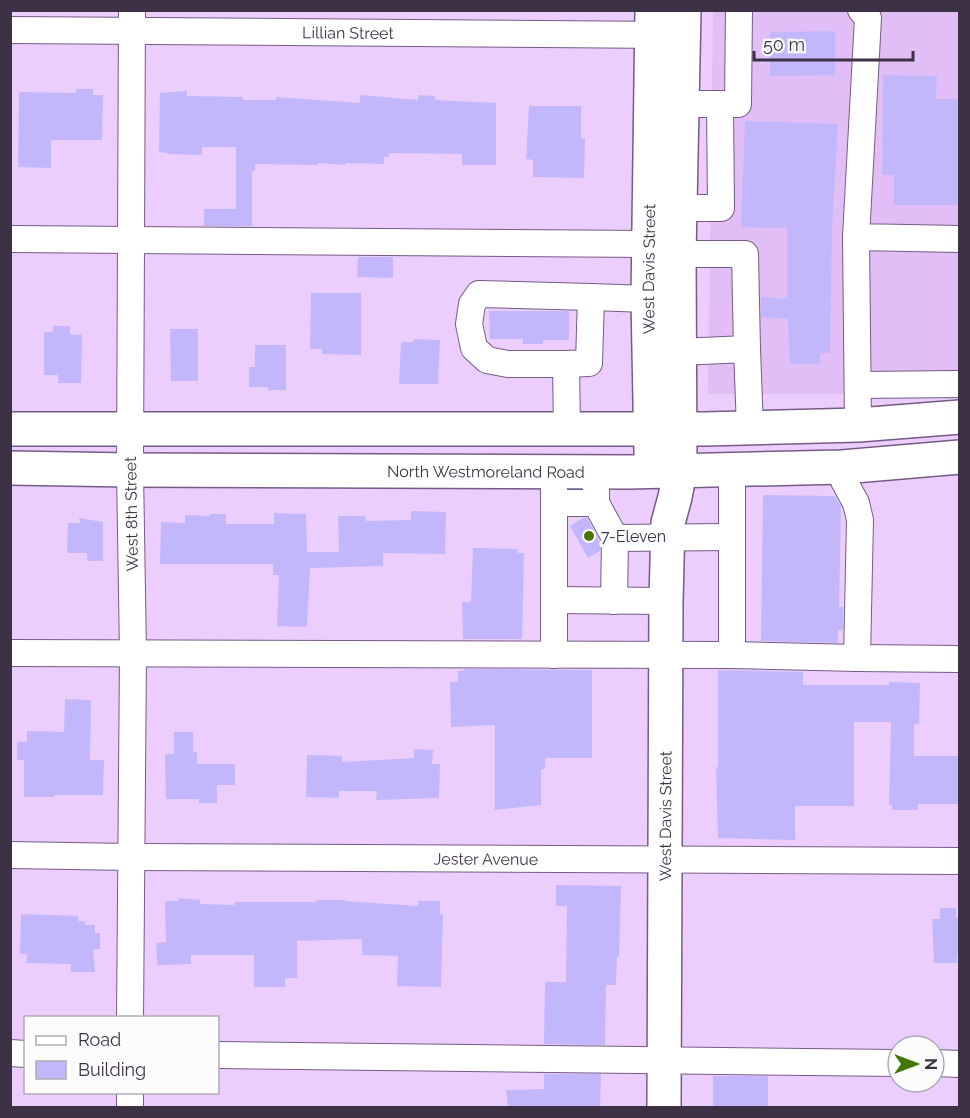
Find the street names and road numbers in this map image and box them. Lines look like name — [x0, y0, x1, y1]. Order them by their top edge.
street label: Lillian Street — [302, 23, 394, 43]
street label: West Davis Street — [639, 203, 659, 334]
street label: West 8th Street — [121, 456, 142, 572]
street label: North Westmoreland Road — [387, 462, 585, 482]
street label: West Davis Street — [656, 750, 675, 881]
street label: Jester Avenue — [434, 849, 538, 869]

